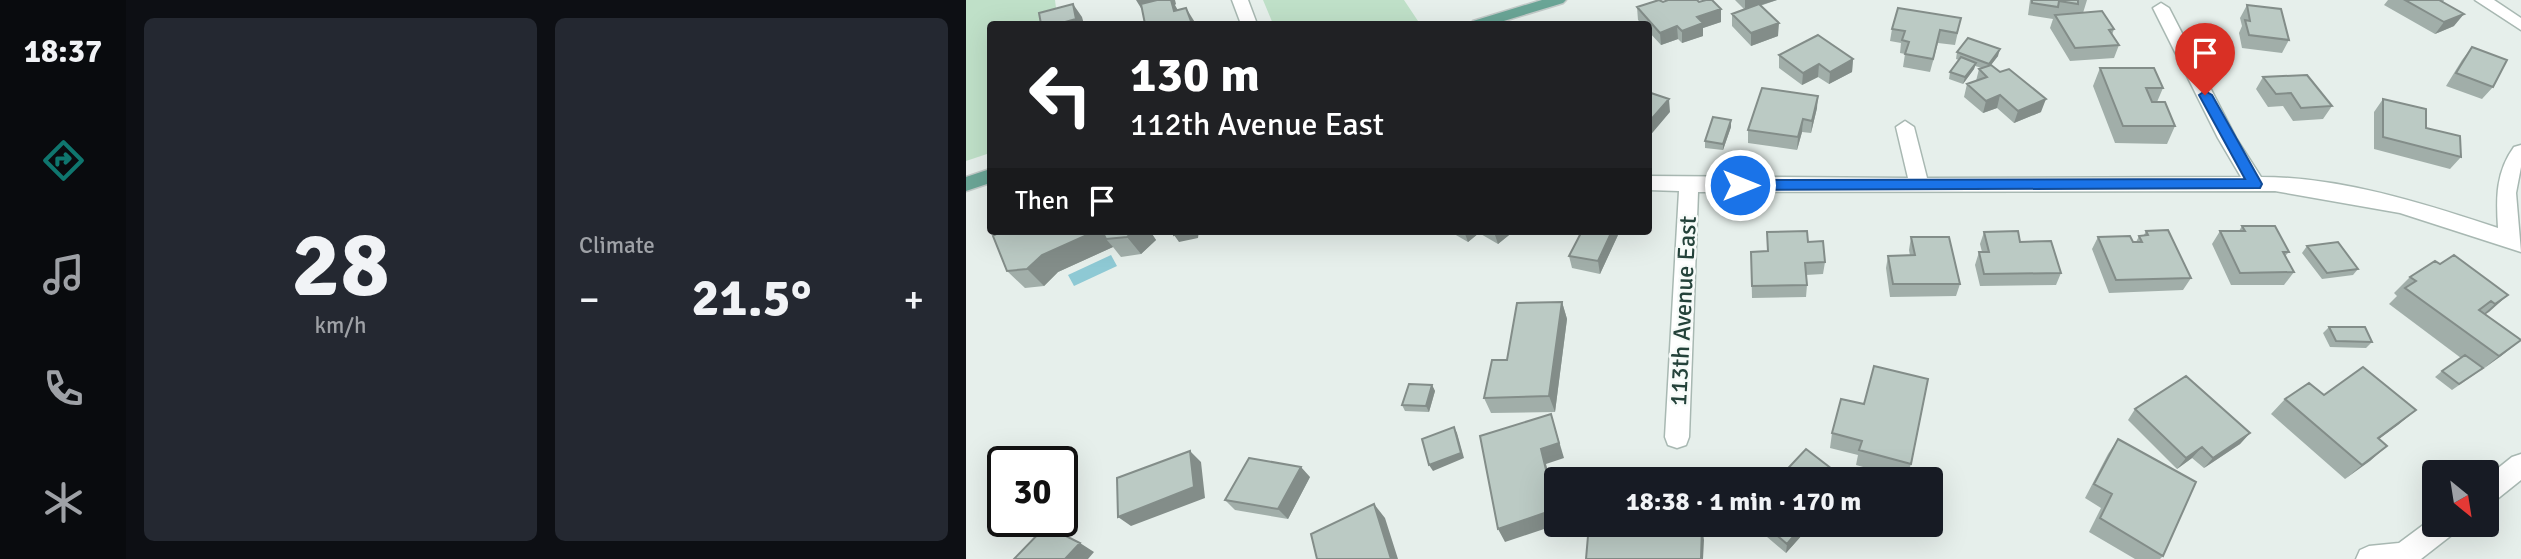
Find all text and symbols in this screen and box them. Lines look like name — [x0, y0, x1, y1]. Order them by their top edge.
pin — [2175, 23, 2235, 95]
text: 18:37 — [24, 32, 102, 71]
icon: arrive — [2186, 34, 2224, 72]
text: 130 m — [1130, 45, 1260, 105]
icon: left — [1015, 49, 1106, 140]
text: 112th Avenue East — [1130, 105, 1384, 144]
icon: directions — [39, 136, 88, 185]
position arrow — [1703, 148, 1777, 222]
icon: arrive — [1083, 182, 1121, 220]
text: Then — [1015, 185, 1069, 217]
text: 28 — [291, 209, 390, 322]
street label: 113th Avenue East — [1663, 215, 1703, 407]
text: Climate — [579, 231, 655, 260]
icon: music — [39, 250, 88, 299]
text: 21.5° — [692, 266, 811, 330]
text: − — [579, 276, 600, 323]
text: + — [903, 276, 924, 323]
text: km/h — [314, 311, 367, 340]
icon: phone — [39, 364, 88, 413]
speed limit sign: 30 — [987, 446, 1078, 537]
north arrow — [2422, 460, 2499, 537]
map controls — [2422, 460, 2499, 537]
icon: climate — [39, 478, 88, 527]
text: 18:38 · 1 min · 170 m — [1626, 486, 1861, 518]

